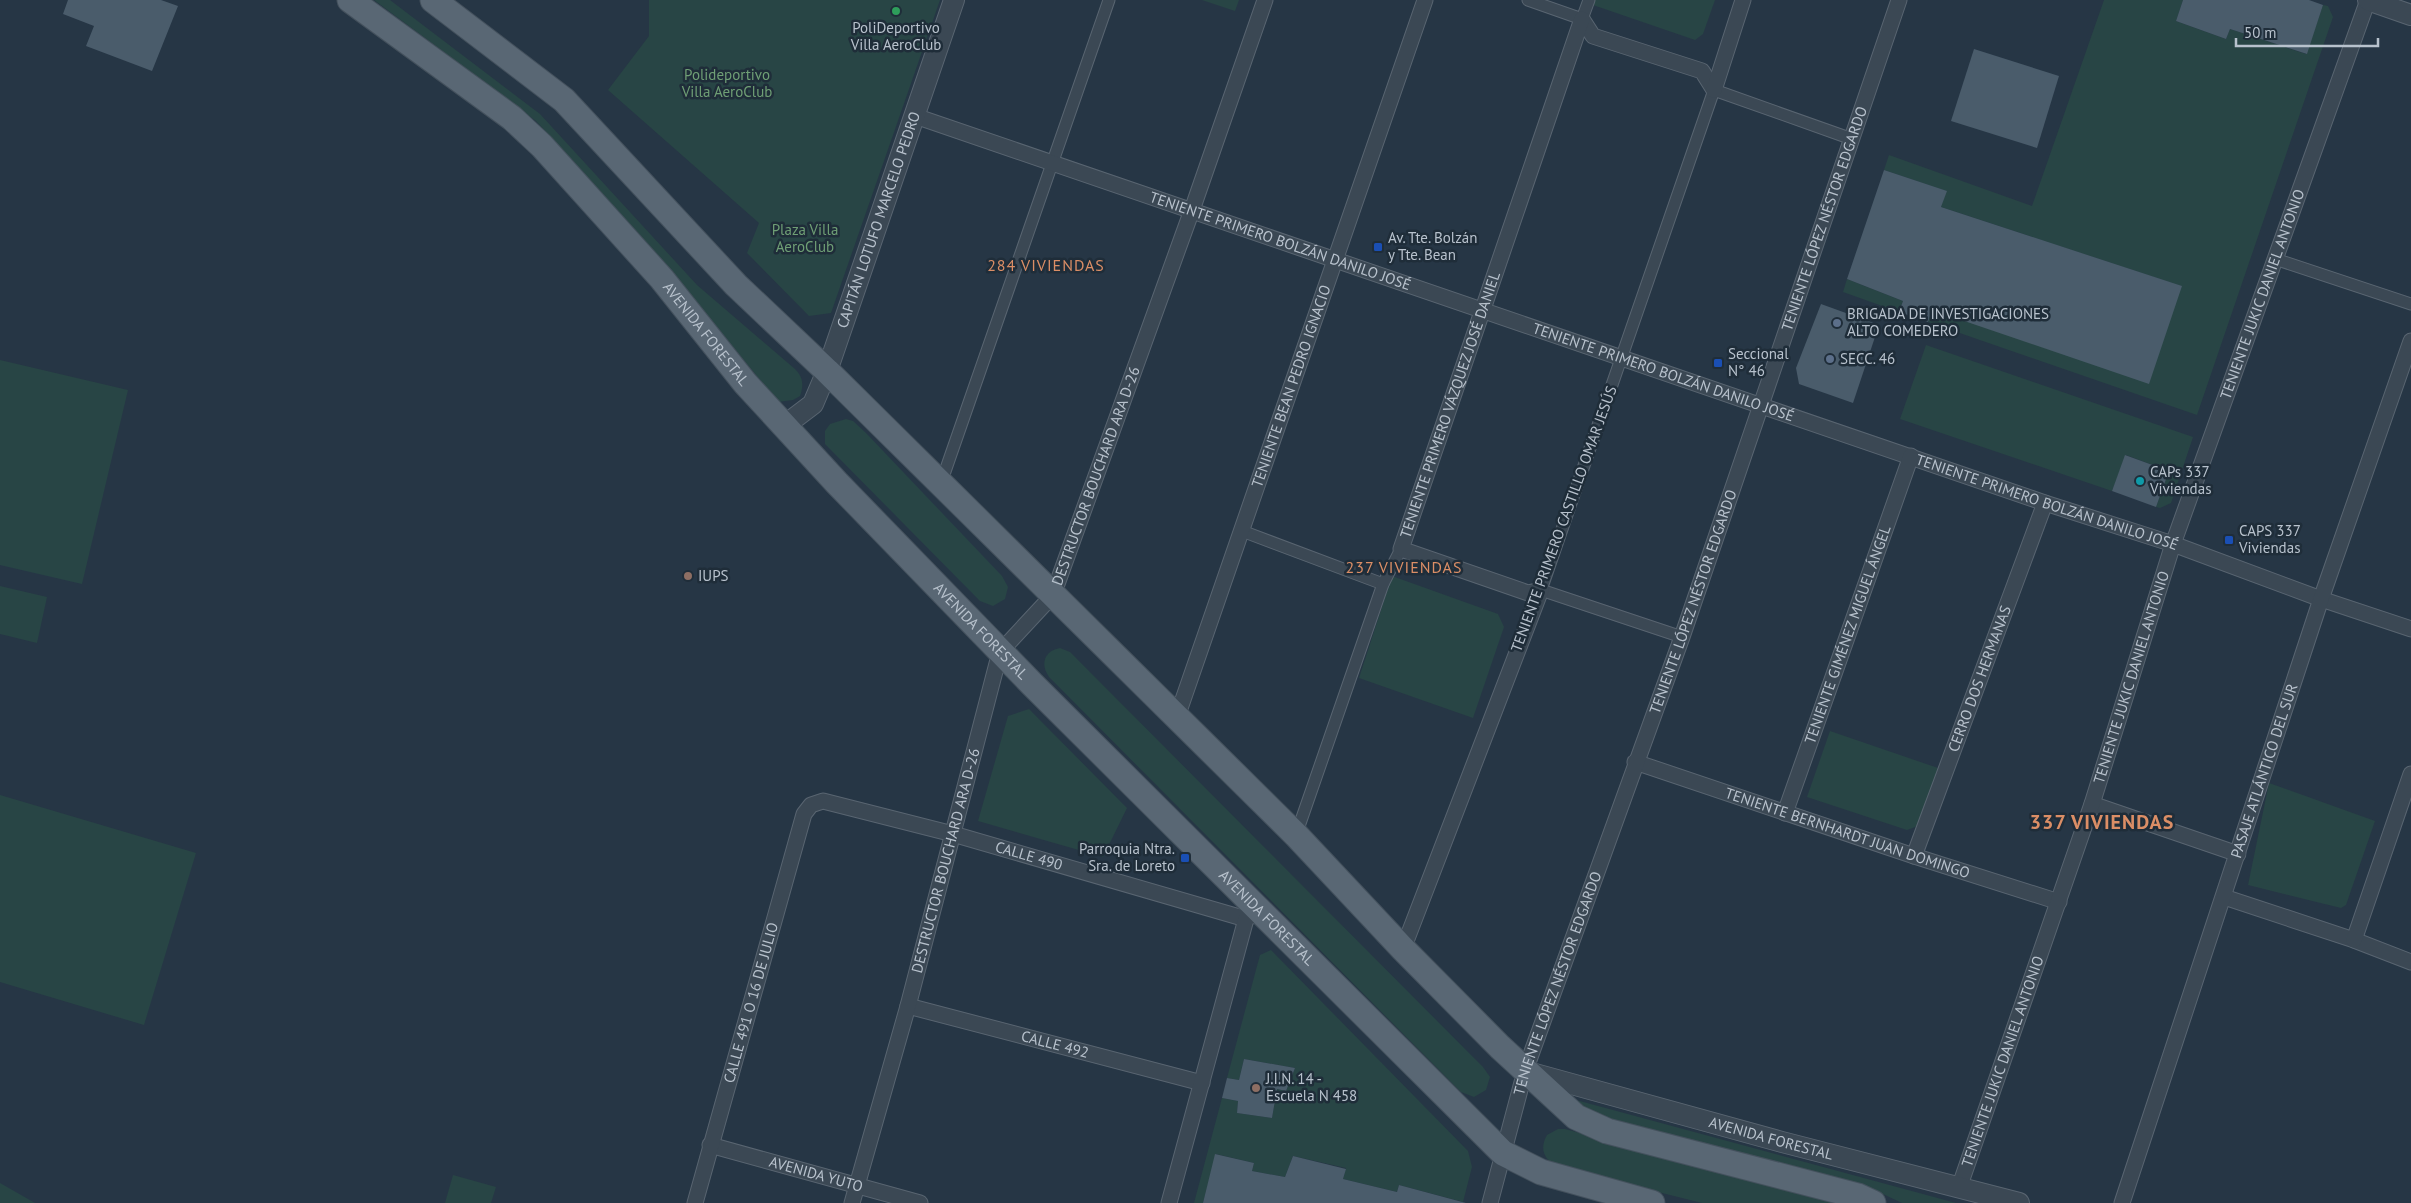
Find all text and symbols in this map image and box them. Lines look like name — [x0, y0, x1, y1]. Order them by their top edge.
marker: PoliDeportivo Villa AeroClub — [890, 5, 902, 17]
scale bar — [2236, 15, 2378, 47]
place label: PoliDeportivo Villa AeroClub — [850, 18, 941, 54]
text: 50 m — [2244, 23, 2277, 42]
park label: Polideportivo Villa AeroClub — [681, 65, 772, 101]
street label: TENIENTE LÓPEZ NÉSTOR EDGARDO — [1777, 104, 1871, 333]
street label: CAPITÁN LOTUFO MARCELO PEDRO — [832, 109, 924, 331]
street label: TENIENTE JUKIC DANIEL ANTONIO — [2216, 186, 2308, 402]
street label: TENIENTE PRIMERO BOLZÁN DANILO JOSÉ — [1147, 187, 1414, 294]
park label: Plaza Villa AeroClub — [772, 220, 838, 256]
place label: Av. Tte. Bolzán y Tte. Bean — [1388, 228, 1478, 264]
marker: Av. Tte. Bolzán y Tte. Bean — [1372, 241, 1384, 253]
district label: 284 VIVIENDAS — [987, 255, 1105, 275]
street label: TENIENTE PRIMERO VÁZQUEZ JOSÉ DANIEL — [1395, 269, 1504, 540]
street label: AVENIDA FORESTAL — [659, 278, 754, 390]
street label: TENIENTE BEAN PEDRO IGNACIO — [1247, 282, 1335, 490]
place label: BRIGADA DE INVESTIGACIONES ALTO COMEDERO — [1847, 304, 2049, 340]
marker: BRIGADA DE INVESTIGACIONES ALTO COMEDERO — [1831, 317, 1843, 329]
street label: TENIENTE PRIMERO BOLZÁN DANILO JOSÉ — [1530, 318, 1797, 425]
place label: Seccional N° 46 — [1728, 344, 1789, 380]
place label: SECC. 46 — [1840, 349, 1895, 368]
marker: SECC. 46 — [1824, 353, 1836, 365]
marker: Seccional N° 46 — [1712, 357, 1724, 369]
street label: DESTRUCTOR BOUCHARD ARA D-26 — [1047, 364, 1144, 588]
street label: TENIENTE PRIMERO CASTILLO OMAR JESÚS — [1506, 383, 1621, 654]
street label: TENIENTE PRIMERO BOLZÁN DANILO JOSÉ — [1913, 449, 2181, 554]
place label: CAPs 337 Viviendas — [2149, 462, 2211, 498]
marker: CAPs 337 Viviendas — [2134, 475, 2146, 487]
street label: TENIENTE LÓPEZ NÉSTOR EDGARDO — [1645, 487, 1741, 716]
place label: CAPS 337 Viviendas — [2238, 521, 2301, 557]
street label: TENIENTE GIMÉNEZ MIGUEL ÁNGEL — [1800, 523, 1895, 746]
marker: CAPS 337 Viviendas — [2223, 534, 2235, 546]
district label: 237 VIVIENDAS — [1346, 557, 1462, 577]
place label: IUPS — [698, 566, 729, 585]
street label: TENIENTE JUKIC DANIEL ANTONIO — [2089, 568, 2173, 786]
marker: IUPS — [682, 570, 694, 582]
street label: AVENIDA FORESTAL — [930, 578, 1033, 683]
street label: CERRO DOS HERMANAS — [1943, 603, 2015, 754]
street label: PASAJE ATLÁNTICO DEL SUR — [2226, 681, 2302, 860]
street label: DESTRUCTOR BOUCHARD ARA D-26 — [907, 746, 984, 975]
street label: TENIENTE BERNHARDT JUAN DOMINGO — [1723, 783, 1972, 882]
district label: 337 VIVIENDAS — [2030, 809, 2174, 835]
street label: CALLE 490 — [993, 837, 1065, 874]
place label: Parroquia Ntra. Sra. de Loreto — [1079, 839, 1175, 875]
marker: Parroquia Ntra. Sra. de Loreto — [1179, 852, 1191, 864]
street label: AVENIDA FORESTAL — [1215, 866, 1319, 969]
street label: TENIENTE LÓPEZ NÉSTOR EDGARDO — [1509, 869, 1605, 1097]
street label: CALLE 491 O 16 DE JULIO — [719, 920, 782, 1085]
street label: TENIENTE JUKIC DANIEL ANTONIO — [1957, 953, 2048, 1169]
street label: CALLE 492 — [1019, 1026, 1091, 1062]
place label: J.I.N. 14 - Escuela N 458 — [1265, 1069, 1357, 1105]
marker: J.I.N. 14 - Escuela N 458 — [1250, 1082, 1262, 1094]
street label: AVENIDA FORESTAL — [1707, 1112, 1835, 1164]
street label: AVENIDA YUTO — [767, 1152, 865, 1196]

